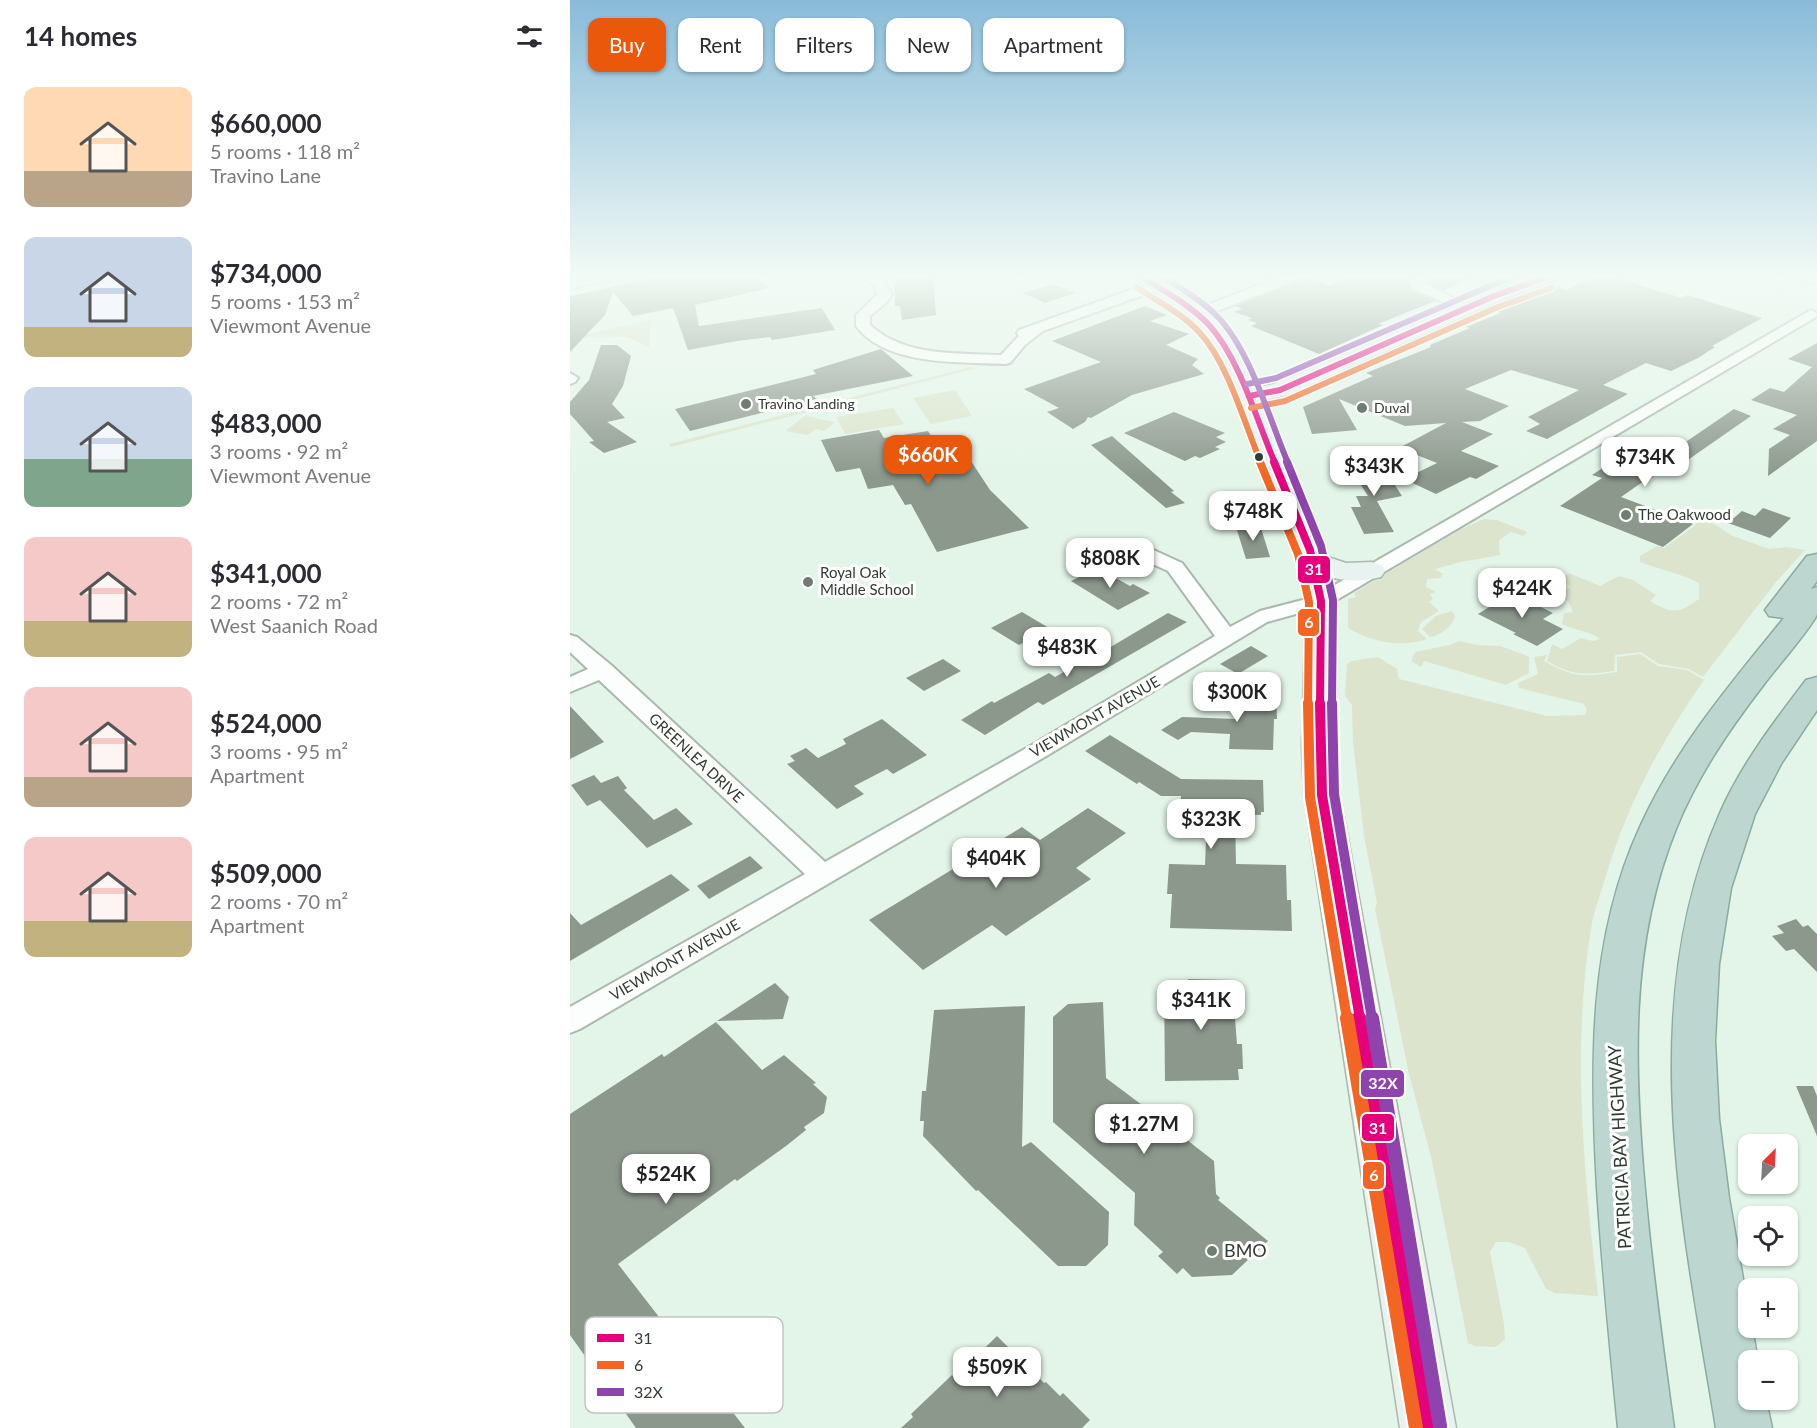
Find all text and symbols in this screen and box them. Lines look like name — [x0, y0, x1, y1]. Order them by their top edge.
chip: Buy — [588, 18, 666, 72]
chip: Rent — [678, 18, 763, 72]
chip: Filters — [775, 18, 874, 72]
chip: New — [886, 18, 971, 72]
chip: Apartment — [983, 18, 1124, 72]
text: 14 homes — [24, 20, 137, 52]
icon: filters — [513, 20, 546, 53]
text: $660,000 — [210, 107, 322, 139]
icon: home — [72, 111, 144, 183]
text: 5 rooms · 118 m² — [210, 139, 360, 163]
text: Travino Lane — [210, 163, 321, 187]
text: $734,000 — [210, 257, 322, 289]
icon: home — [72, 261, 144, 333]
text: 5 rooms · 153 m² — [210, 289, 360, 313]
text: Viewmont Avenue — [210, 313, 371, 337]
place label: Travino Landing — [758, 395, 855, 412]
marker: Travino Landing — [739, 397, 753, 411]
place label: Duval — [1374, 399, 1410, 416]
marker: Duval — [1355, 401, 1369, 415]
text: $483,000 — [210, 407, 322, 439]
icon: home — [72, 411, 144, 483]
pin: $660K — [886, 435, 970, 486]
pin: $734K — [1603, 437, 1687, 488]
text: 3 rooms · 92 m² — [210, 439, 348, 463]
text: $660K — [898, 442, 958, 466]
text: $734K — [1615, 444, 1675, 468]
pin: $343K — [1332, 446, 1416, 497]
unlabelled marker — [1253, 451, 1265, 463]
text: $343K — [1344, 453, 1404, 477]
text: Viewmont Avenue — [210, 463, 371, 487]
pin: $748K — [1211, 491, 1295, 542]
text: $748K — [1223, 498, 1283, 522]
place label: The Oakwood — [1638, 505, 1731, 523]
marker: The Oakwood — [1619, 508, 1633, 522]
pin: $808K — [1068, 538, 1152, 589]
text: $808K — [1080, 545, 1140, 569]
line badge: 31 — [1297, 555, 1331, 584]
text: $341,000 — [210, 557, 322, 589]
text: 31 — [1305, 559, 1323, 578]
icon: home — [72, 561, 144, 633]
place label: Royal Oak Middle School — [820, 563, 914, 598]
pin: $424K — [1480, 568, 1564, 619]
marker: Royal Oak Middle School — [801, 575, 815, 589]
text: $424K — [1492, 575, 1552, 599]
text: 2 rooms · 72 m² — [210, 589, 348, 613]
line badge: 6 — [1297, 608, 1320, 637]
text: 6 — [1304, 612, 1314, 631]
text: West Saanich Road — [210, 613, 378, 637]
pin: $483K — [1025, 627, 1109, 678]
text: $483K — [1037, 634, 1097, 658]
street label: VIEWMONT AVENUE — [1026, 672, 1163, 761]
pin: $300K — [1195, 672, 1279, 723]
text: $300K — [1207, 679, 1267, 703]
text: $524,000 — [210, 707, 322, 739]
street label: GREENLEA DRIVE — [646, 709, 748, 806]
icon: home — [72, 711, 144, 783]
text: 3 rooms · 95 m² — [210, 739, 348, 763]
text: Apartment — [210, 763, 304, 787]
pin: $323K — [1169, 799, 1253, 850]
text: $323K — [1181, 806, 1241, 830]
pin: $404K — [954, 838, 1038, 889]
text: $404K — [966, 845, 1026, 869]
text: $509,000 — [210, 857, 322, 889]
icon: home — [72, 861, 144, 933]
text: 2 rooms · 70 m² — [210, 889, 348, 913]
text: Apartment — [210, 913, 304, 937]
street label: VIEWMONT AVENUE — [606, 915, 743, 1004]
pin: $341K — [1159, 980, 1243, 1031]
text: $341K — [1171, 987, 1231, 1011]
street label: PATRICIA BAY HIGHWAY — [1603, 1044, 1635, 1250]
line badge: 32X — [1360, 1069, 1405, 1098]
text: 32X — [1368, 1073, 1398, 1092]
pin: $1.27M — [1095, 1104, 1193, 1155]
text: $1.27M — [1109, 1111, 1179, 1135]
line badge: 31 — [1361, 1113, 1395, 1142]
text: 31 — [1369, 1118, 1387, 1137]
north arrow — [1738, 1134, 1798, 1194]
map controls — [1738, 1134, 1798, 1410]
pin: $524K — [624, 1154, 708, 1205]
text: $524K — [636, 1161, 696, 1185]
line badge: 6 — [1362, 1161, 1385, 1190]
text: 6 — [1369, 1165, 1379, 1184]
button: locate — [1738, 1206, 1798, 1266]
place label: BMO — [1224, 1239, 1267, 1261]
marker: BMO — [1205, 1244, 1219, 1258]
button: + — [1738, 1278, 1798, 1338]
legend — [585, 1317, 783, 1413]
text: 31 — [634, 1328, 653, 1347]
pin: $509K — [955, 1347, 1039, 1398]
button: − — [1738, 1350, 1798, 1410]
text: $509K — [967, 1354, 1027, 1378]
text: 6 — [634, 1355, 643, 1374]
text: 32X — [634, 1382, 664, 1401]

